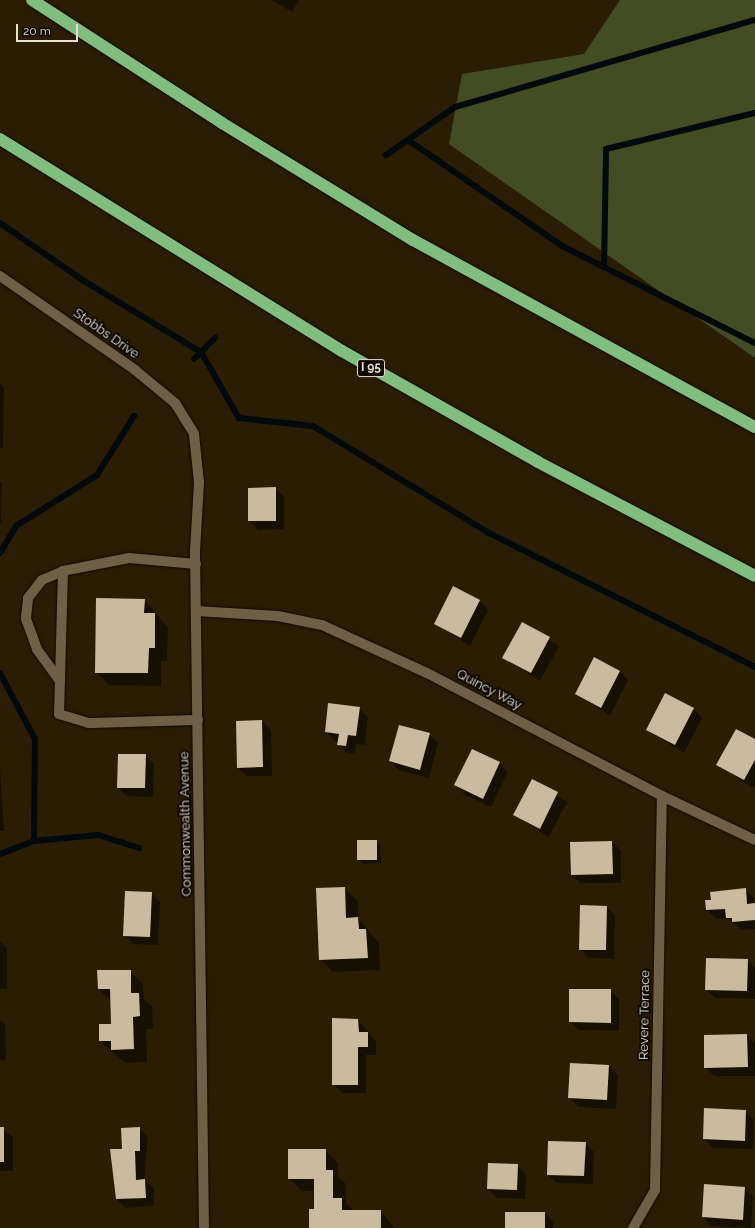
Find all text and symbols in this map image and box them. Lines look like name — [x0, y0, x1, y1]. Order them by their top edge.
scale bar — [18, 16, 80, 42]
text: 20 m — [23, 24, 51, 38]
street label: Stobbs Drive — [70, 306, 142, 362]
road number: I 95 — [356, 358, 386, 378]
street label: Quincy Way — [454, 666, 524, 714]
street label: Commonwealth Avenue — [177, 751, 195, 897]
street label: Revere Terrace — [636, 970, 654, 1060]

